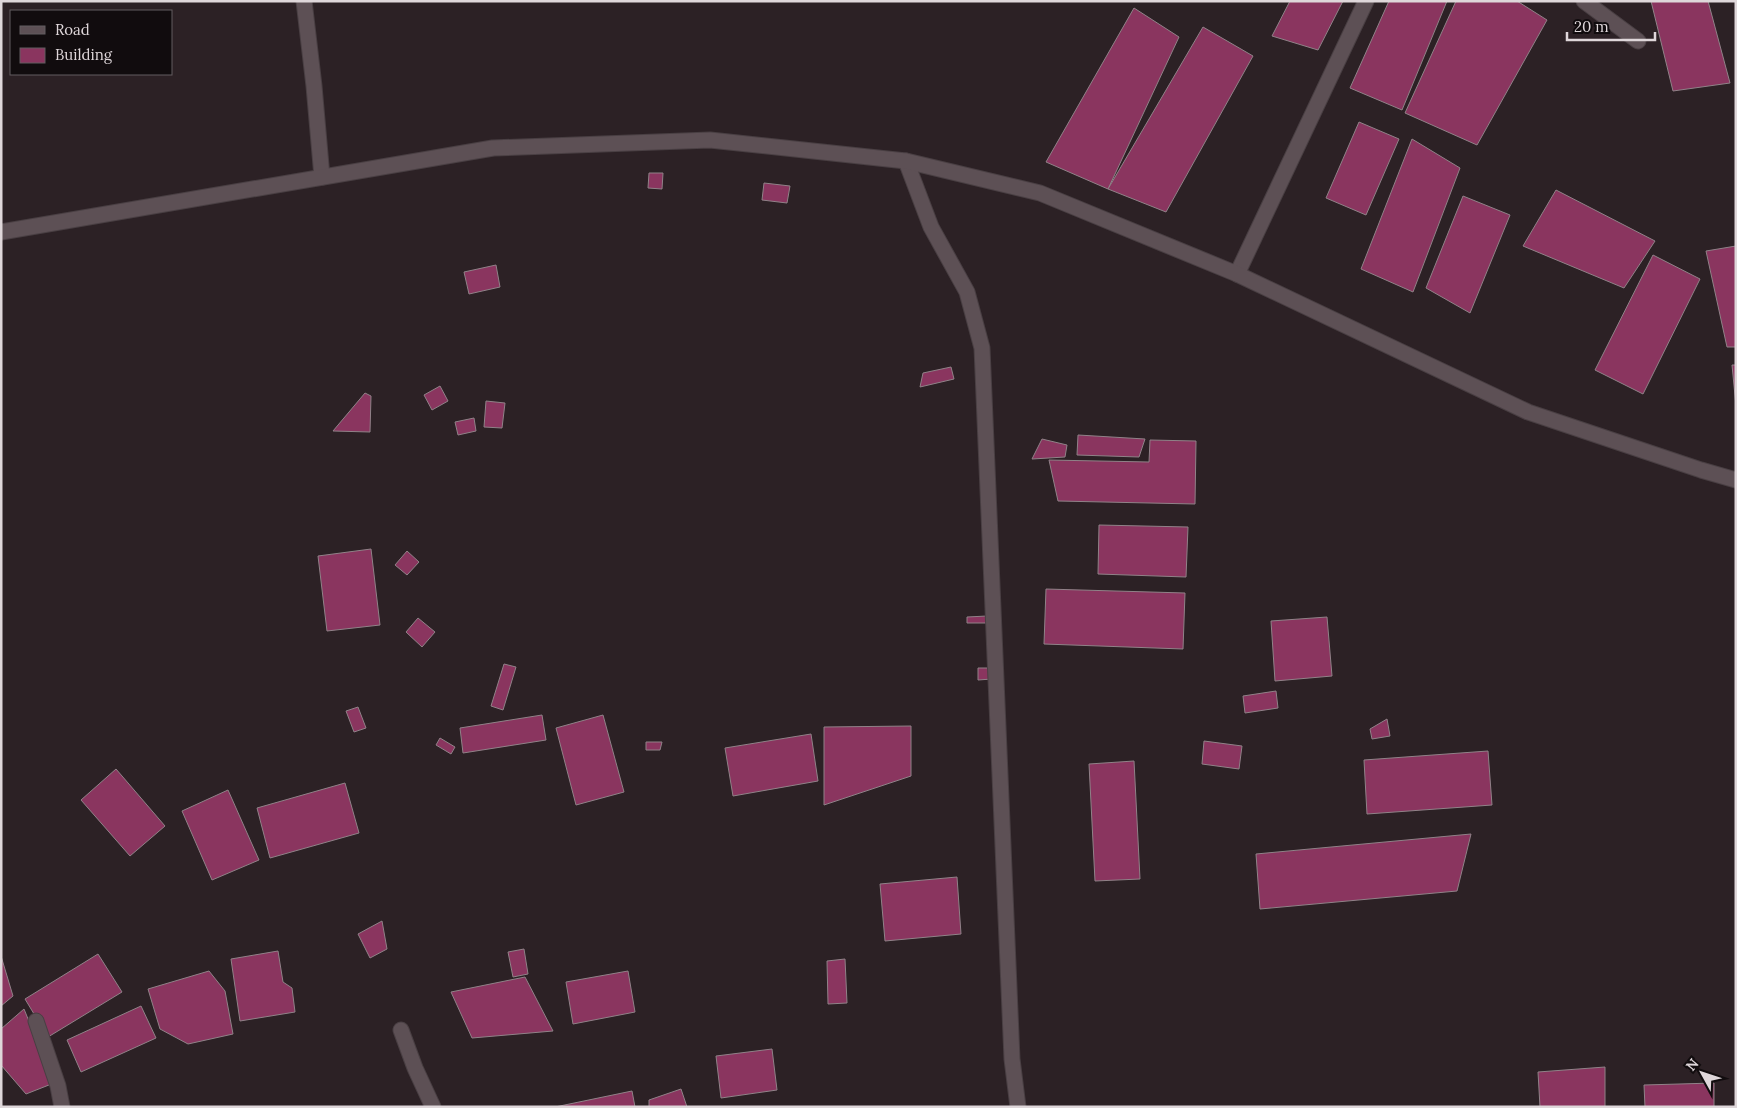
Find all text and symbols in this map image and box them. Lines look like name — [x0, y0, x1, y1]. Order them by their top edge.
legend — [10, 10, 172, 75]
scale bar — [1567, 10, 1654, 42]
text: 20 m — [1574, 17, 1609, 36]
text: Road — [55, 20, 90, 39]
text: Building — [55, 45, 113, 64]
north arrow — [1677, 1048, 1727, 1098]
text: N — [1682, 1055, 1703, 1075]

